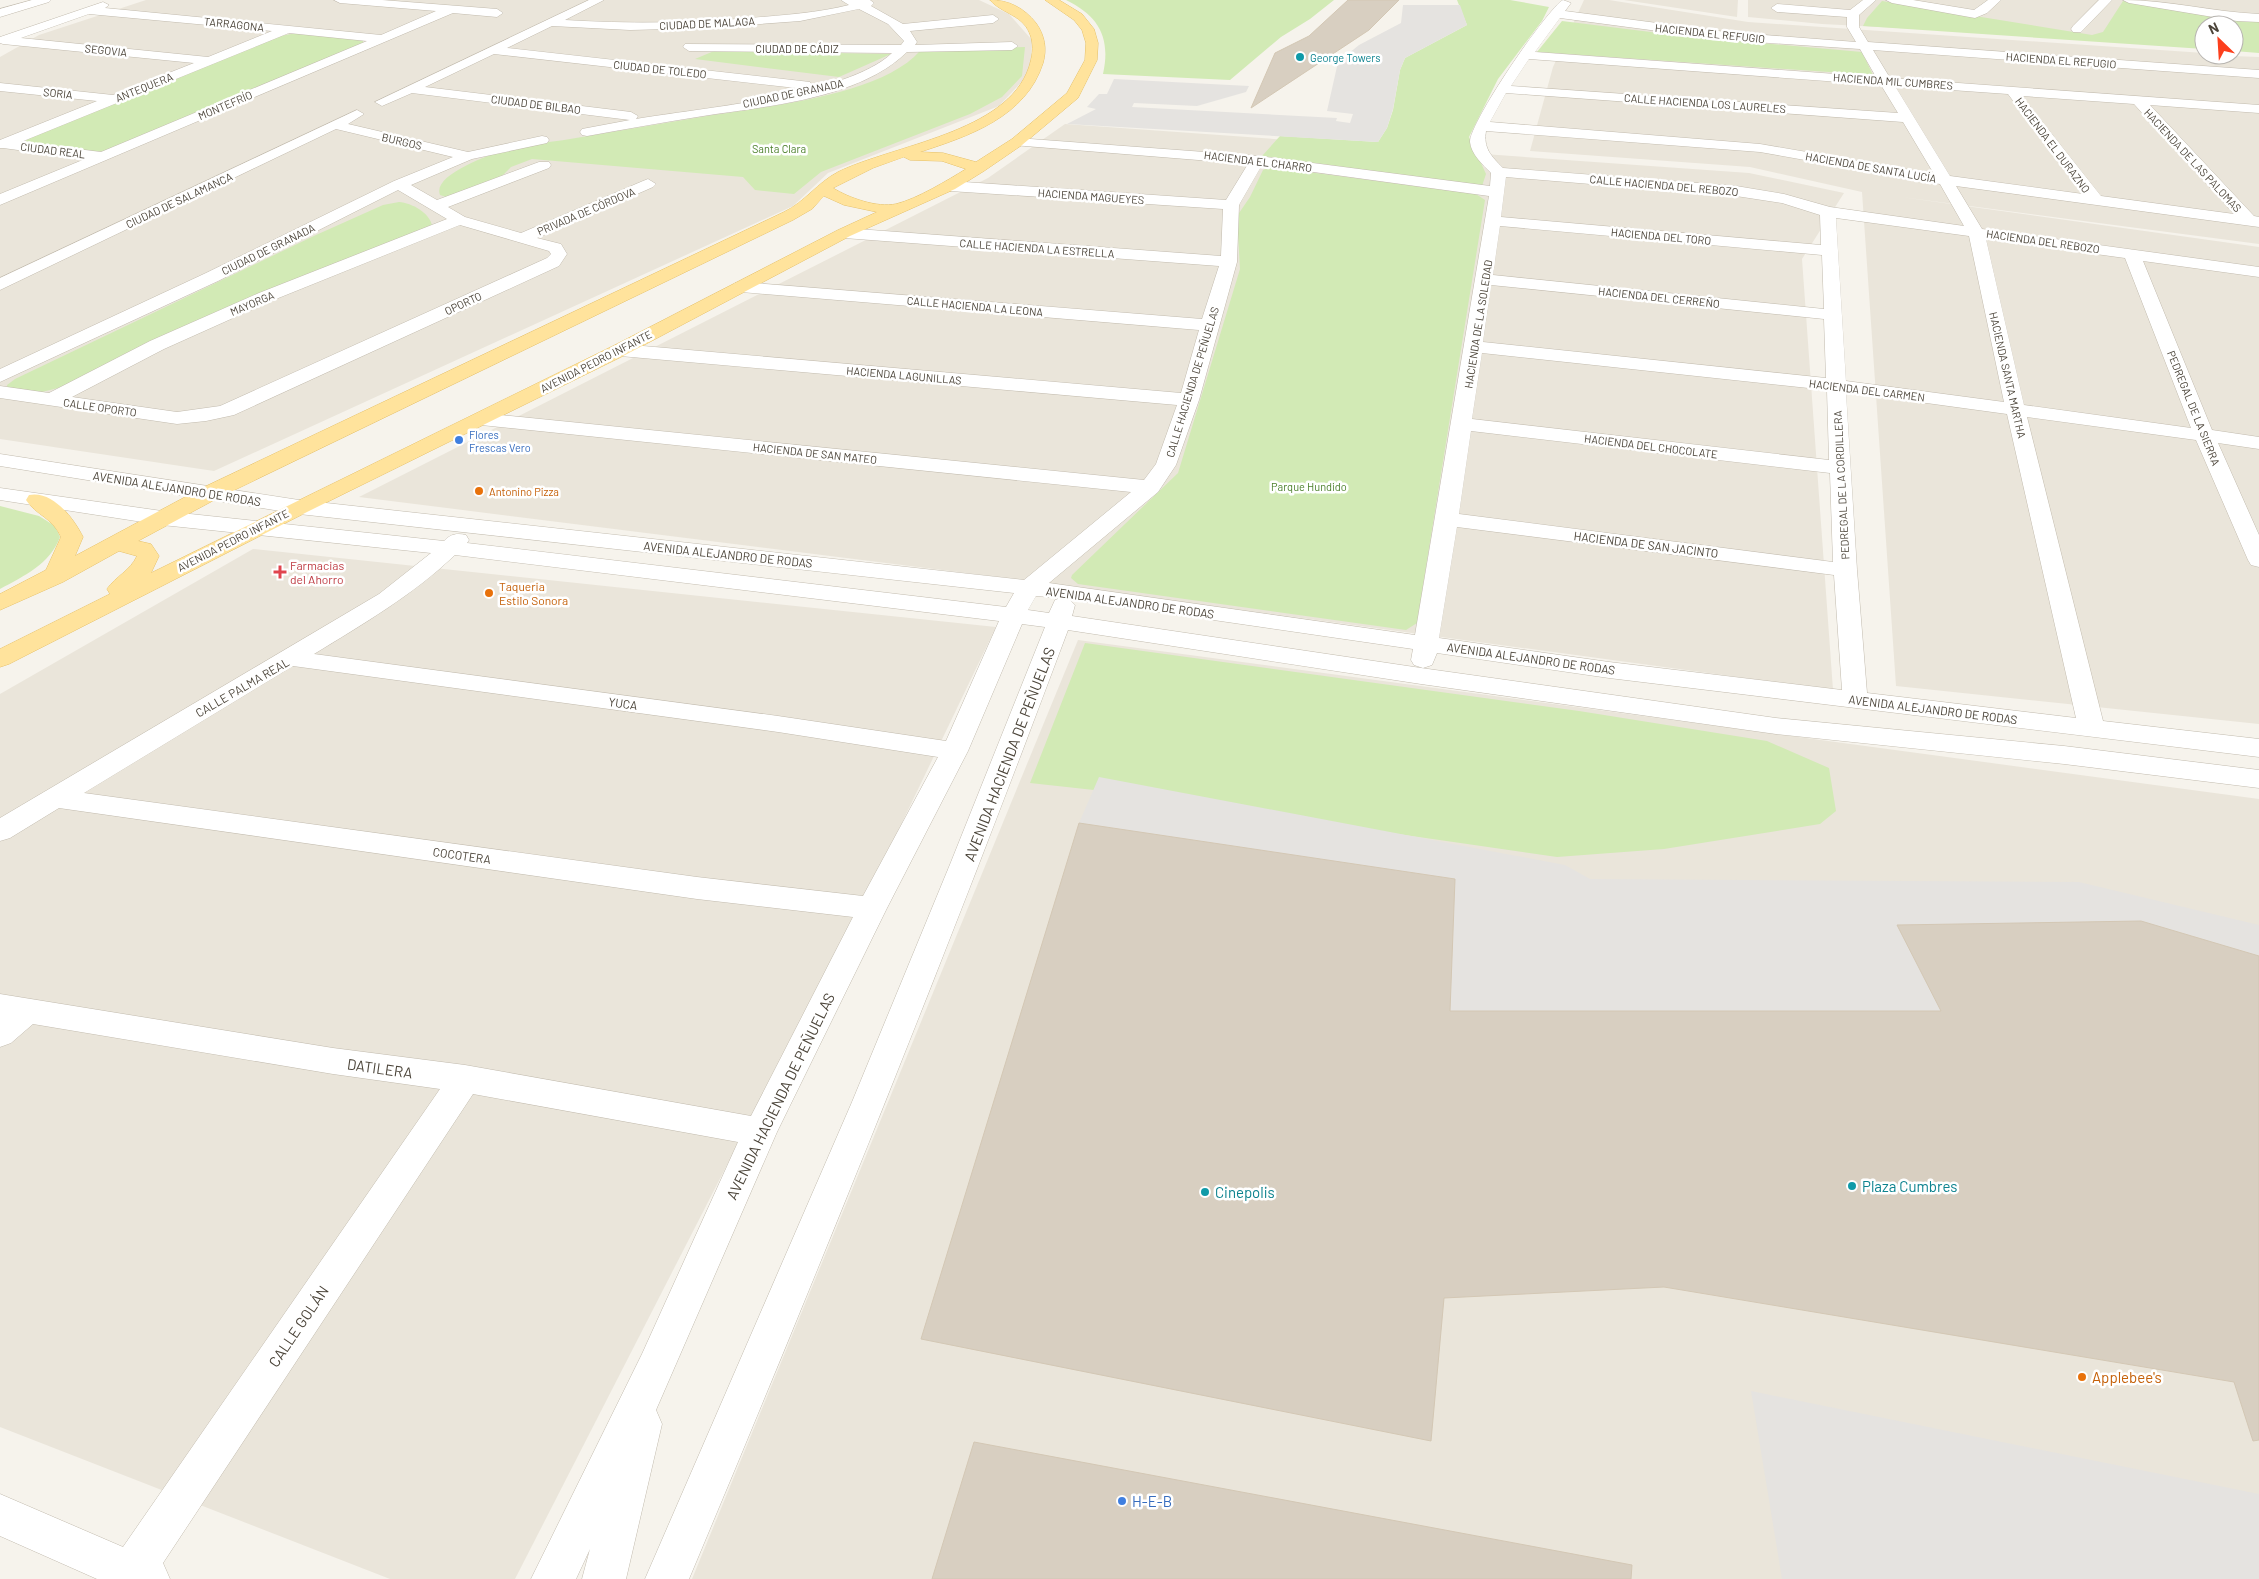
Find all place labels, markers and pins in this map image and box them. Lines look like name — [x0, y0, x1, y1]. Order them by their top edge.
marker: George Towers — [1294, 51, 1306, 63]
place label: George Towers — [1310, 51, 1381, 64]
place label: Flores Frescas Vero — [469, 428, 531, 454]
marker: Flores Frescas Vero — [453, 434, 465, 446]
marker: Antonino Pizza — [473, 485, 485, 497]
place label: Antonino Pizza — [489, 485, 559, 498]
place label: Farmacias del Ahorro — [290, 558, 344, 586]
marker: Farmacias del Ahorro — [274, 566, 286, 578]
place label: Taqueria Estilo Sonora — [499, 579, 568, 607]
marker: Taqueria Estilo Sonora — [483, 587, 495, 599]
place label: Plaza Cumbres — [1862, 1177, 1958, 1195]
marker: Plaza Cumbres — [1846, 1180, 1858, 1192]
place label: Cinepolis — [1215, 1183, 1275, 1201]
marker: Cinepolis — [1199, 1186, 1211, 1198]
place label: Applebee's — [2092, 1368, 2162, 1386]
marker: Applebee's — [2076, 1371, 2088, 1383]
place label: H-E-B — [1132, 1492, 1172, 1510]
marker: H-E-B — [1116, 1495, 1128, 1507]

